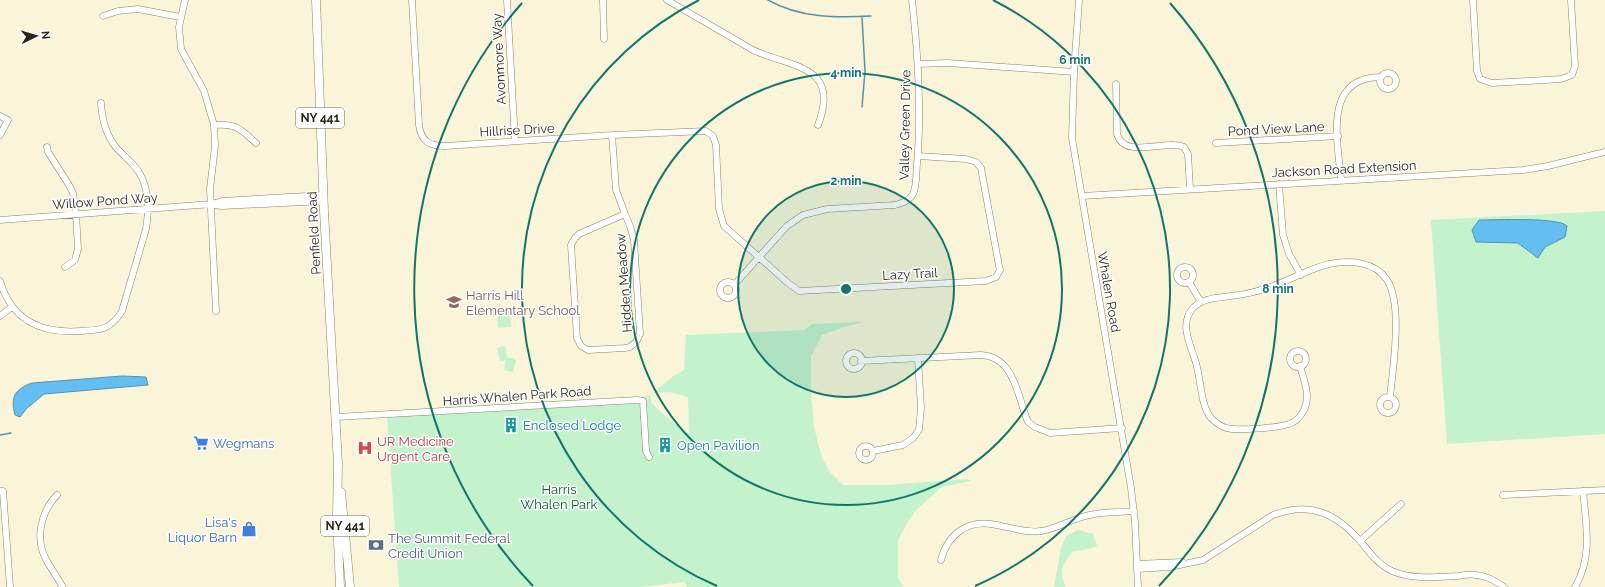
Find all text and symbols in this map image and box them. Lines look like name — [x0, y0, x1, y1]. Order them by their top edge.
street label: Avonmore Way — [489, 13, 509, 105]
north arrow — [16, 16, 56, 56]
text: N — [39, 30, 52, 40]
text: 6 min — [1059, 53, 1091, 67]
text: 4 min — [830, 66, 862, 80]
street label: Valley Green Drive — [897, 69, 913, 180]
road number: NY 441 — [296, 108, 344, 128]
street label: Pond View Lane — [1227, 119, 1325, 139]
street label: Hillrise Drive — [479, 121, 555, 139]
street label: Jackson Road Extension — [1271, 158, 1417, 180]
text: 2 min — [830, 174, 862, 188]
street label: Willow Pond Way — [52, 190, 158, 212]
street label: Penfield Road — [304, 191, 324, 275]
street label: Hidden Meadow — [613, 233, 635, 333]
street label: Whalen Road — [1095, 251, 1123, 333]
street label: Lazy Trail — [882, 265, 939, 283]
centre of rings — [839, 282, 853, 296]
text: 8 min — [1262, 282, 1294, 296]
place label: Harris Hill Elementary School — [466, 288, 580, 318]
school or university icon: Harris Hill Elementary School — [445, 293, 463, 311]
street label: Harris Whalen Park Road — [442, 383, 592, 409]
building icon: Enclosed Lodge — [502, 416, 520, 434]
place label: Enclosed Lodge — [523, 418, 621, 433]
supermarket icon: Wegmans — [192, 434, 210, 452]
place label: UR Medicine Urgent Care — [377, 434, 454, 464]
place label: Wegmans — [213, 436, 274, 451]
building icon: Open Pavilion — [656, 436, 674, 454]
place label: Open Pavilion — [677, 438, 760, 453]
hospital icon: UR Medicine Urgent Care — [356, 439, 374, 457]
park label: Harris Whalen Park — [521, 482, 598, 512]
place label: Lisa's Liquor Barn — [168, 515, 237, 545]
road number: NY 441 — [321, 516, 369, 536]
shop icon: Lisa's Liquor Barn — [240, 520, 258, 538]
place label: The Summit Federal Credit Union — [388, 531, 511, 561]
bank icon: The Summit Federal Credit Union — [367, 536, 385, 554]

